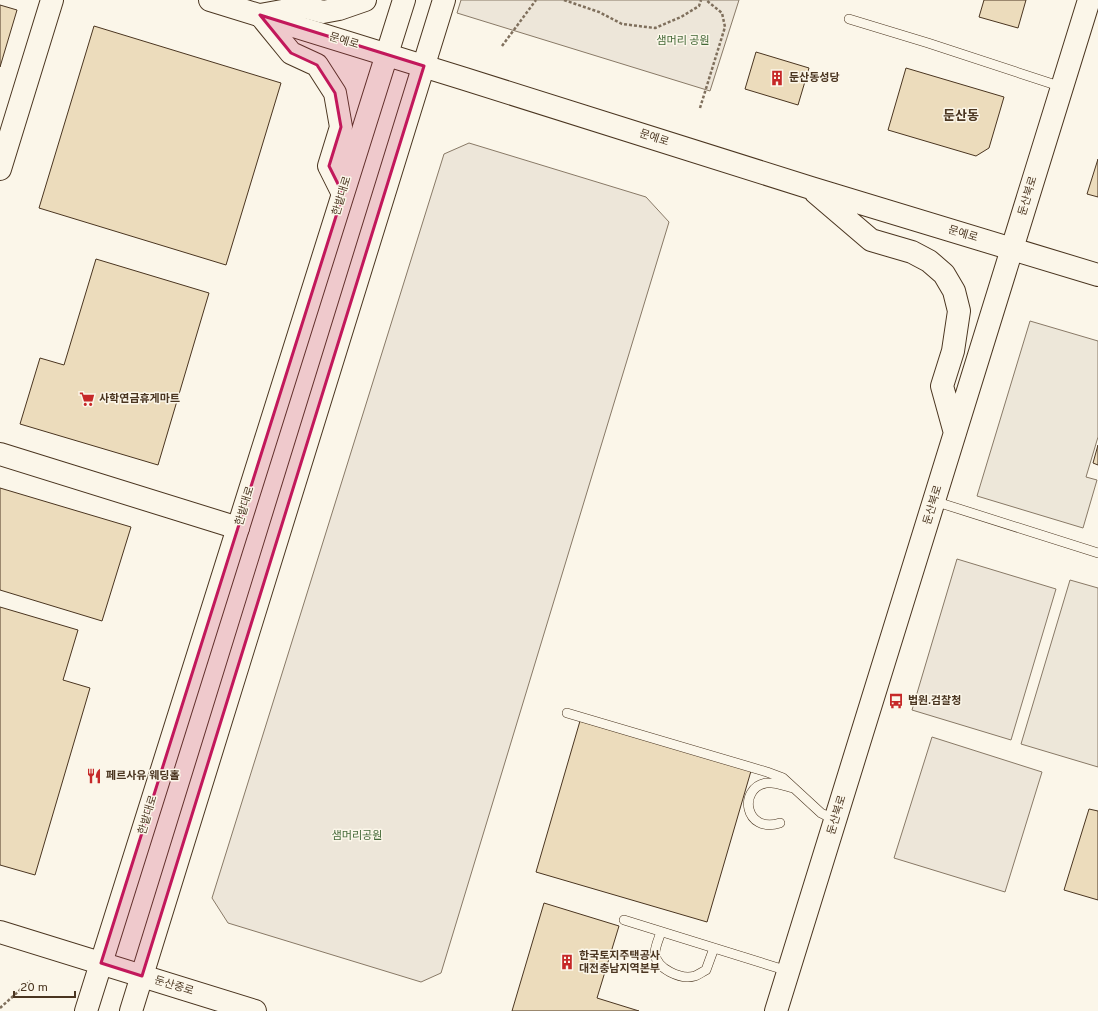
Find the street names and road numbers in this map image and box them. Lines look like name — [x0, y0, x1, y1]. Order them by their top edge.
street label: 문예로 — [327, 30, 361, 52]
street label: 문예로 — [637, 127, 671, 149]
street label: 한밭대로 — [329, 175, 355, 217]
street label: 둔산북로 — [1015, 175, 1041, 217]
street label: 문예로 — [946, 223, 980, 245]
street label: 둔산북로 — [920, 484, 946, 526]
street label: 한밭대로 — [232, 485, 258, 527]
street label: 한밭대로 — [135, 794, 161, 836]
street label: 둔산북로 — [824, 794, 850, 836]
street label: 둔산중로 — [153, 973, 195, 999]

